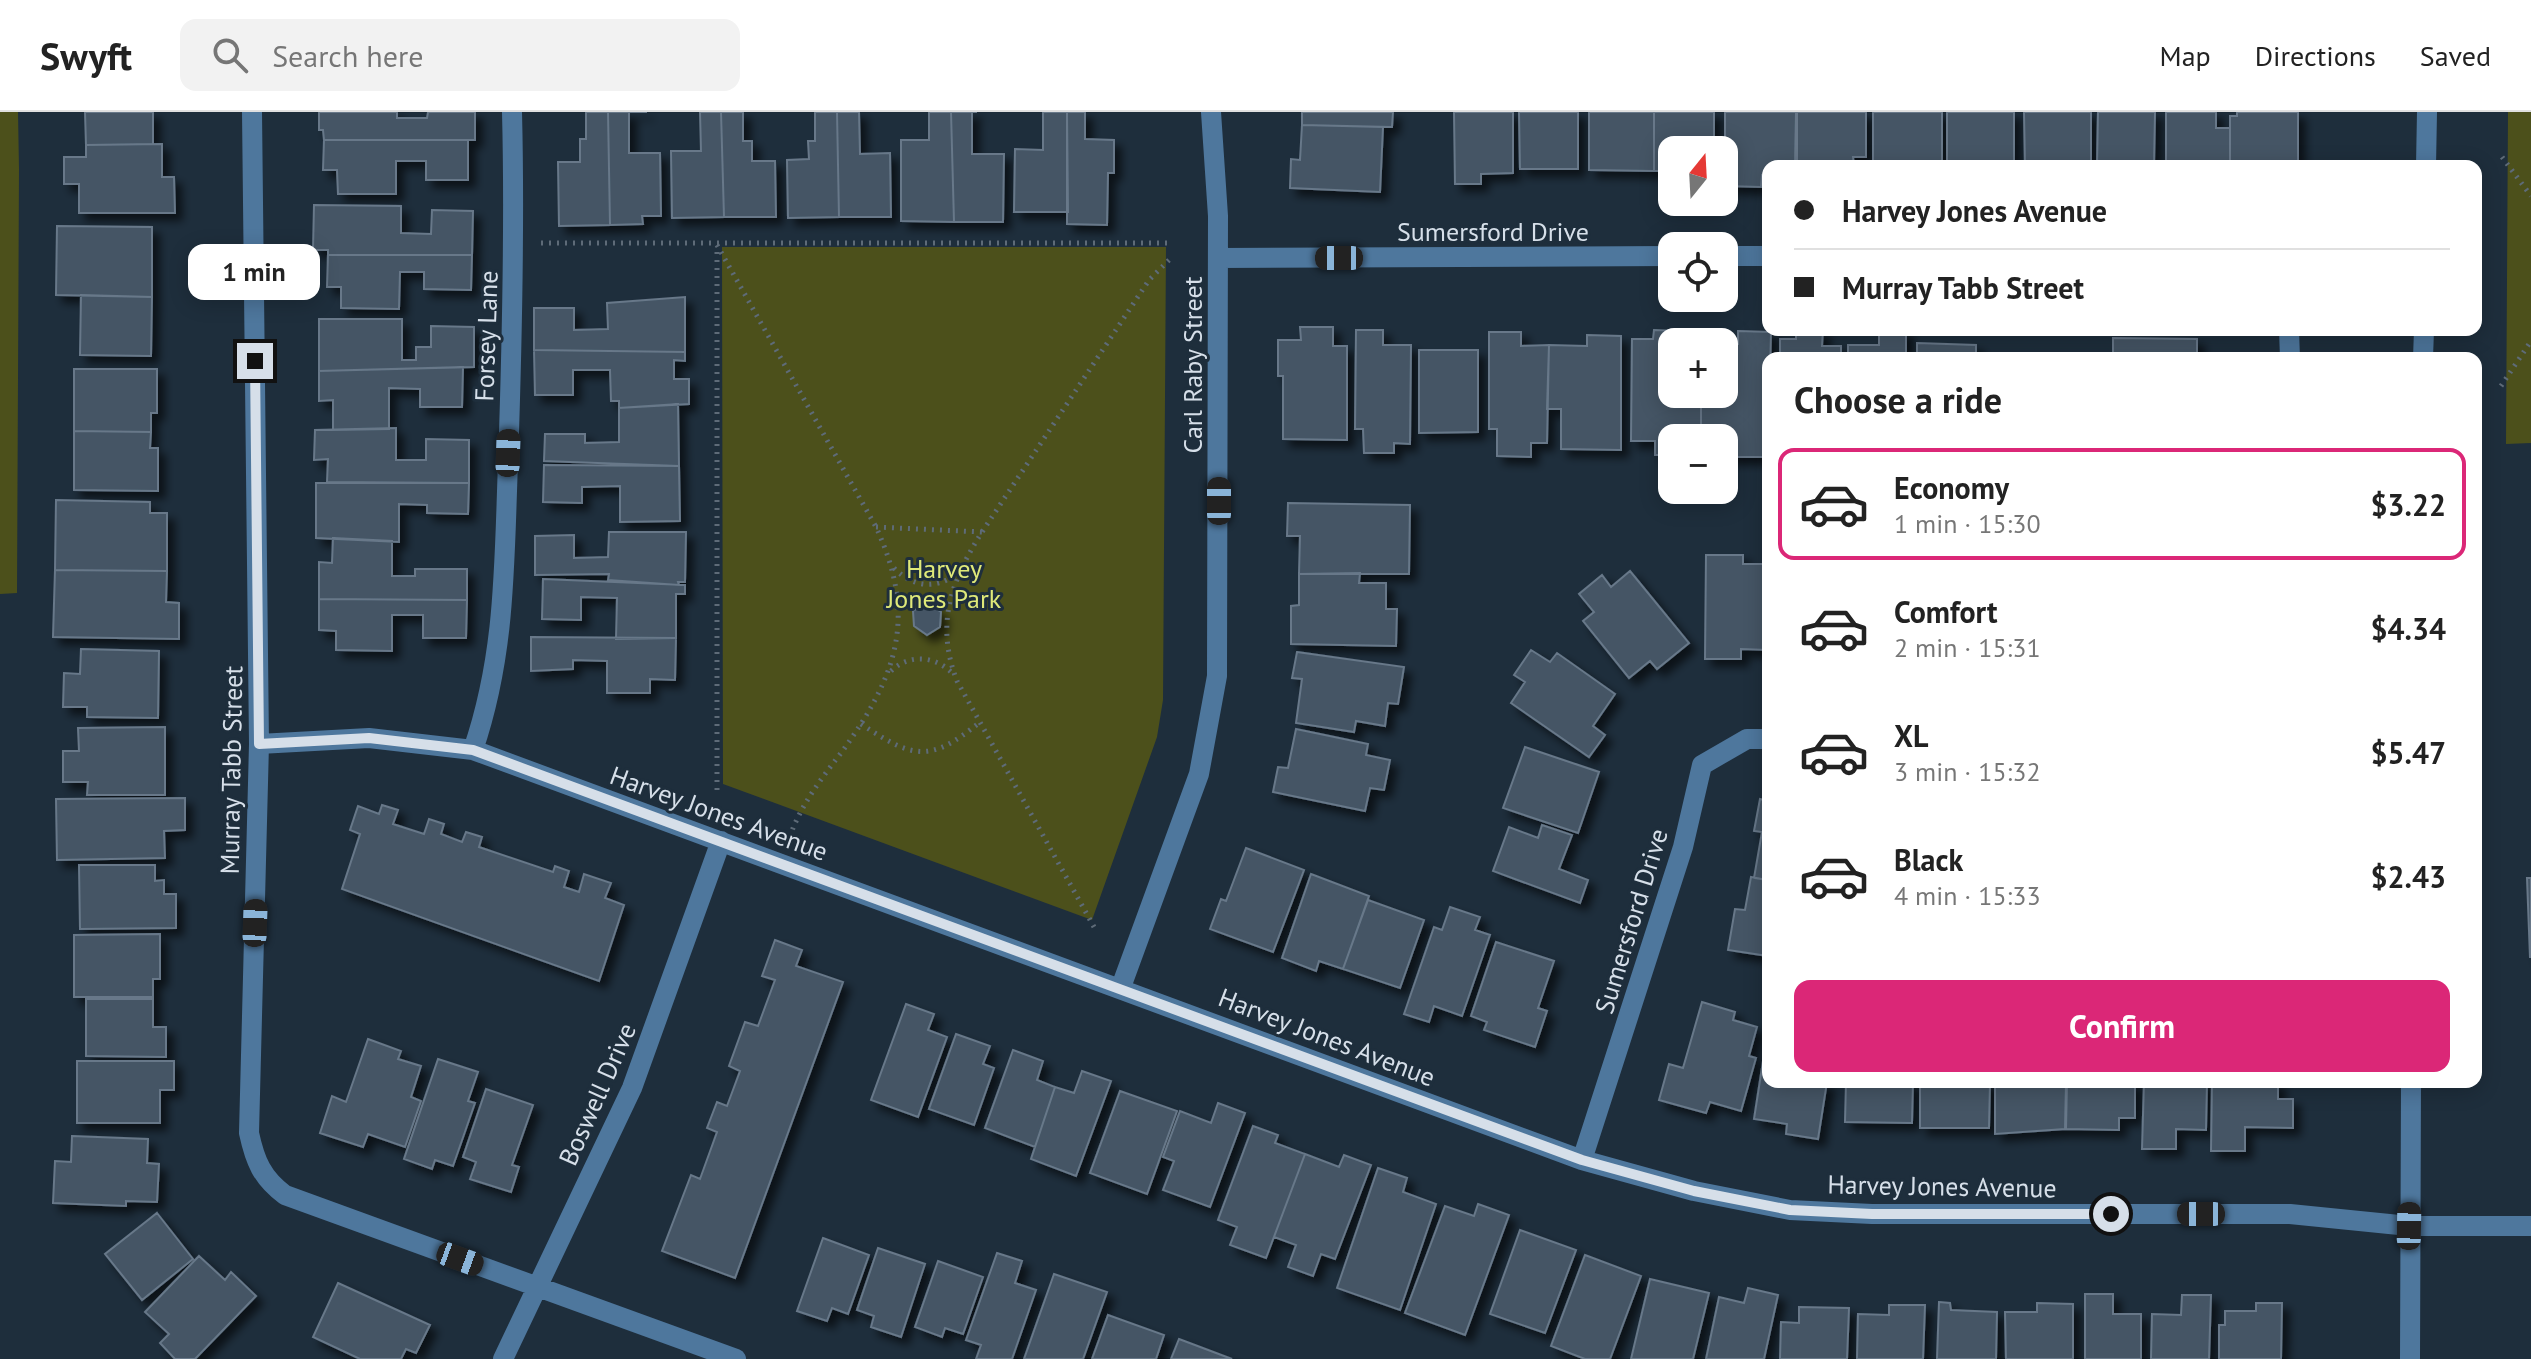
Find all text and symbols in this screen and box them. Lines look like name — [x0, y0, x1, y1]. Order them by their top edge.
search box — [180, 19, 740, 91]
text: Swyft — [40, 31, 132, 80]
icon: search — [208, 33, 252, 77]
text: Search here — [272, 36, 423, 75]
text: Map — [2160, 37, 2211, 74]
text: Directions — [2255, 37, 2376, 74]
text: Saved — [2420, 37, 2491, 74]
north arrow — [1658, 136, 1738, 216]
map controls — [1658, 136, 1738, 504]
text: Harvey Jones Avenue — [1842, 191, 2107, 230]
street label: Sumersford Drive — [1397, 215, 1589, 248]
button: locate — [1658, 232, 1738, 312]
callout: 1 min — [189, 245, 321, 301]
car — [1315, 246, 1363, 270]
text: 1 min — [222, 255, 286, 288]
text: Murray Tabb Street — [1842, 268, 2084, 307]
street label: Forsey Lane — [467, 270, 505, 402]
street label: Carl Raby Street — [1176, 276, 1209, 454]
button: + — [1658, 328, 1738, 408]
route end — [237, 343, 273, 379]
text: Choose a ride — [1794, 376, 2002, 423]
button: − — [1658, 424, 1738, 504]
car — [495, 429, 521, 477]
icon: car — [1798, 468, 1870, 540]
text: Economy — [1894, 468, 2009, 507]
car — [1207, 477, 1231, 525]
text: $3.22 — [2371, 485, 2446, 524]
text: 1 min · 15:30 — [1894, 507, 2041, 540]
park label: Harvey Jones Park — [886, 552, 1002, 615]
icon: car — [1798, 592, 1870, 664]
text: Comfort — [1894, 592, 1997, 631]
text: $4.34 — [2371, 609, 2446, 648]
text: 2 min · 15:31 — [1894, 631, 2041, 664]
street label: Murray Tabb Street — [213, 665, 249, 875]
icon: car — [1798, 716, 1870, 788]
text: XL — [1894, 716, 1928, 755]
text: $5.47 — [2371, 733, 2446, 772]
text: 3 min · 15:32 — [1894, 755, 2041, 788]
street label: Harvey Jones Avenue — [606, 758, 832, 868]
street label: Sumersford Drive — [1587, 824, 1675, 1018]
icon: car — [1798, 840, 1870, 912]
text: Black — [1894, 840, 1963, 879]
text: $2.43 — [2371, 857, 2446, 896]
text: 4 min · 15:33 — [1894, 879, 2041, 912]
car — [242, 899, 268, 947]
street label: Harvey Jones Avenue — [1214, 980, 1440, 1094]
button: Confirm — [1794, 980, 2450, 1072]
street label: Boswell Drive — [551, 1018, 643, 1170]
street label: Harvey Jones Avenue — [1827, 1168, 2057, 1204]
route start — [2093, 1196, 2129, 1232]
car — [2177, 1202, 2225, 1226]
car — [2397, 1202, 2421, 1250]
car — [433, 1240, 487, 1278]

